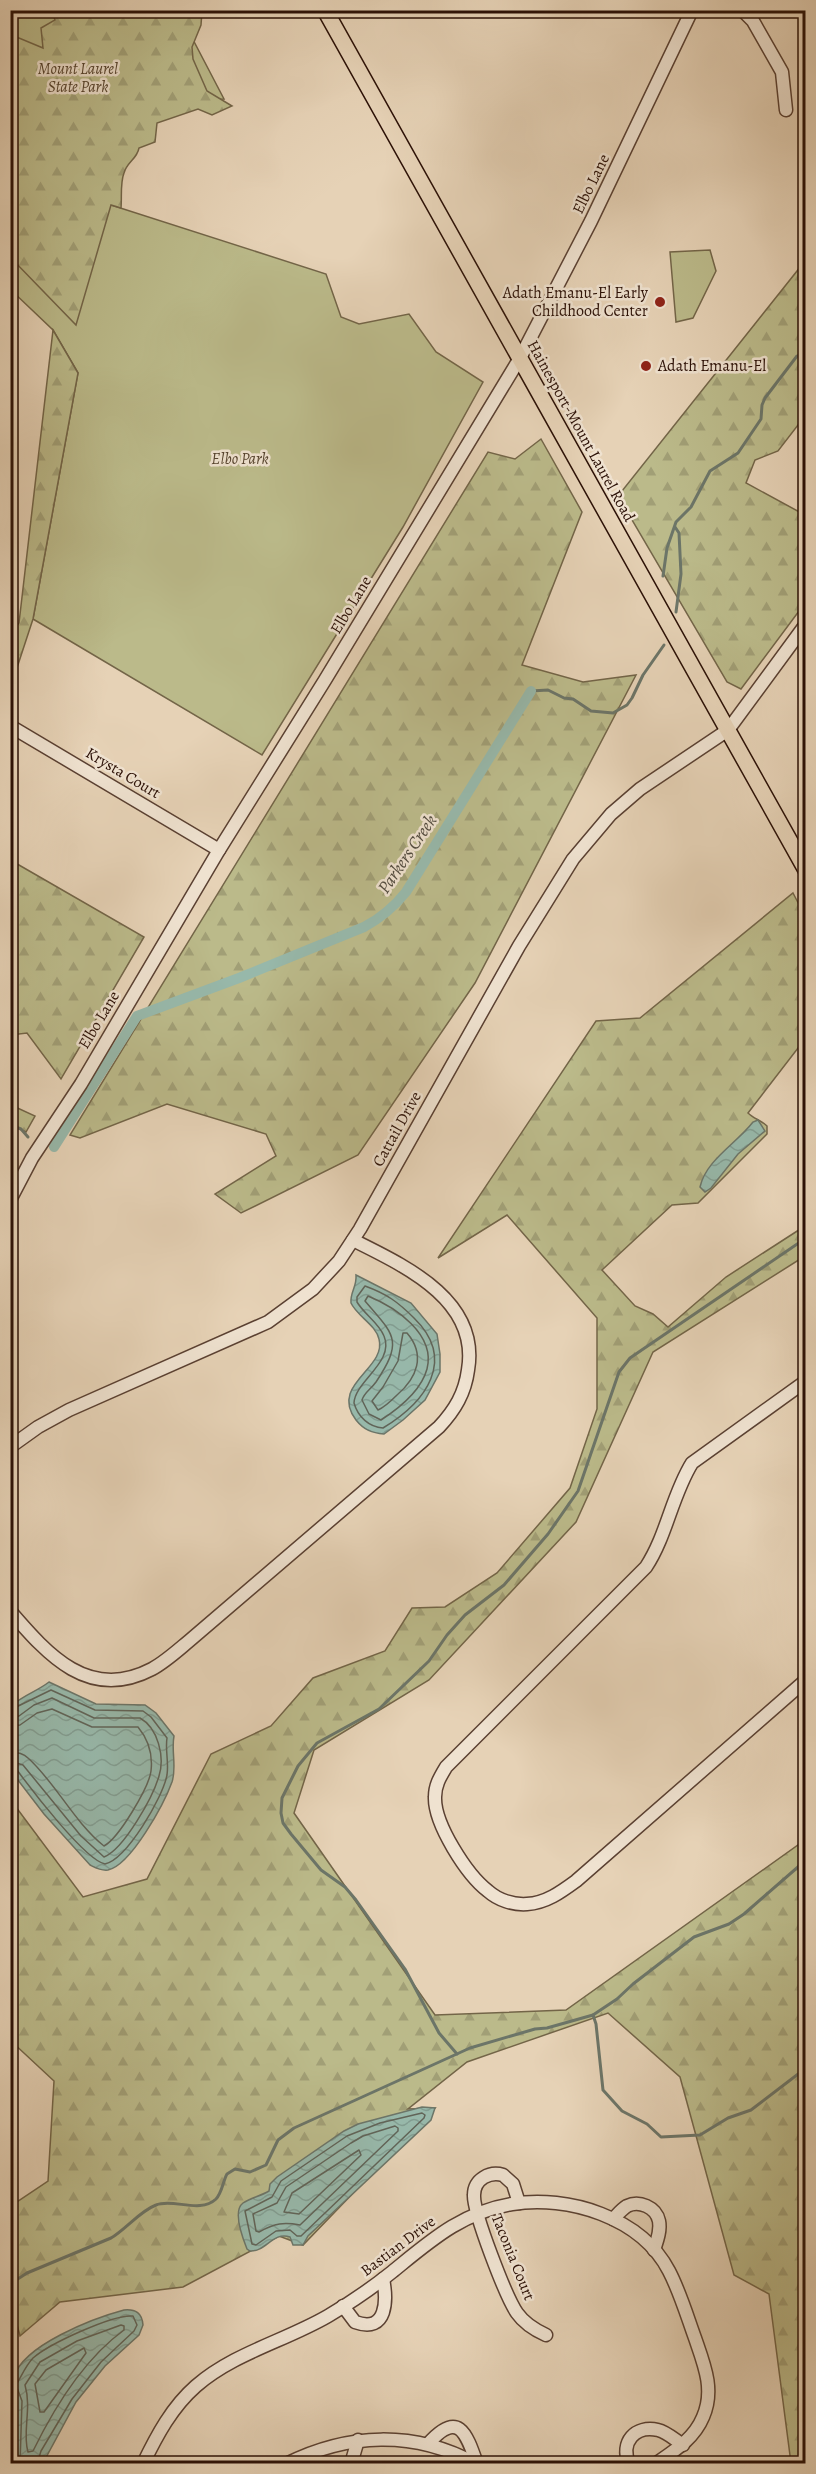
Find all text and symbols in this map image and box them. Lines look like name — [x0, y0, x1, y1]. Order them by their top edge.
park label: Mount Laurel State Park — [38, 58, 118, 98]
street label: Elbo Lane — [567, 150, 615, 218]
place label: Adath Emanu-El Early Childhood Center — [502, 282, 649, 322]
marker: Adath Emanu-El Early Childhood Center — [653, 295, 667, 309]
street label: Hainesport-Mount Laurel Road — [522, 336, 640, 526]
place label: Adath Emanu-El — [657, 355, 766, 377]
marker: Adath Emanu-El — [639, 359, 653, 373]
park label: Elbo Park — [211, 448, 269, 470]
street label: Elbo Lane — [325, 572, 377, 638]
street label: Krysta Court — [81, 742, 165, 804]
water label: Parkers Creek — [372, 810, 442, 898]
street label: Elbo Lane — [73, 987, 125, 1053]
street label: Cattail Drive — [367, 1087, 427, 1171]
street label: Taconia Court — [486, 2210, 540, 2304]
street label: Bastian Drive — [356, 2211, 440, 2281]

